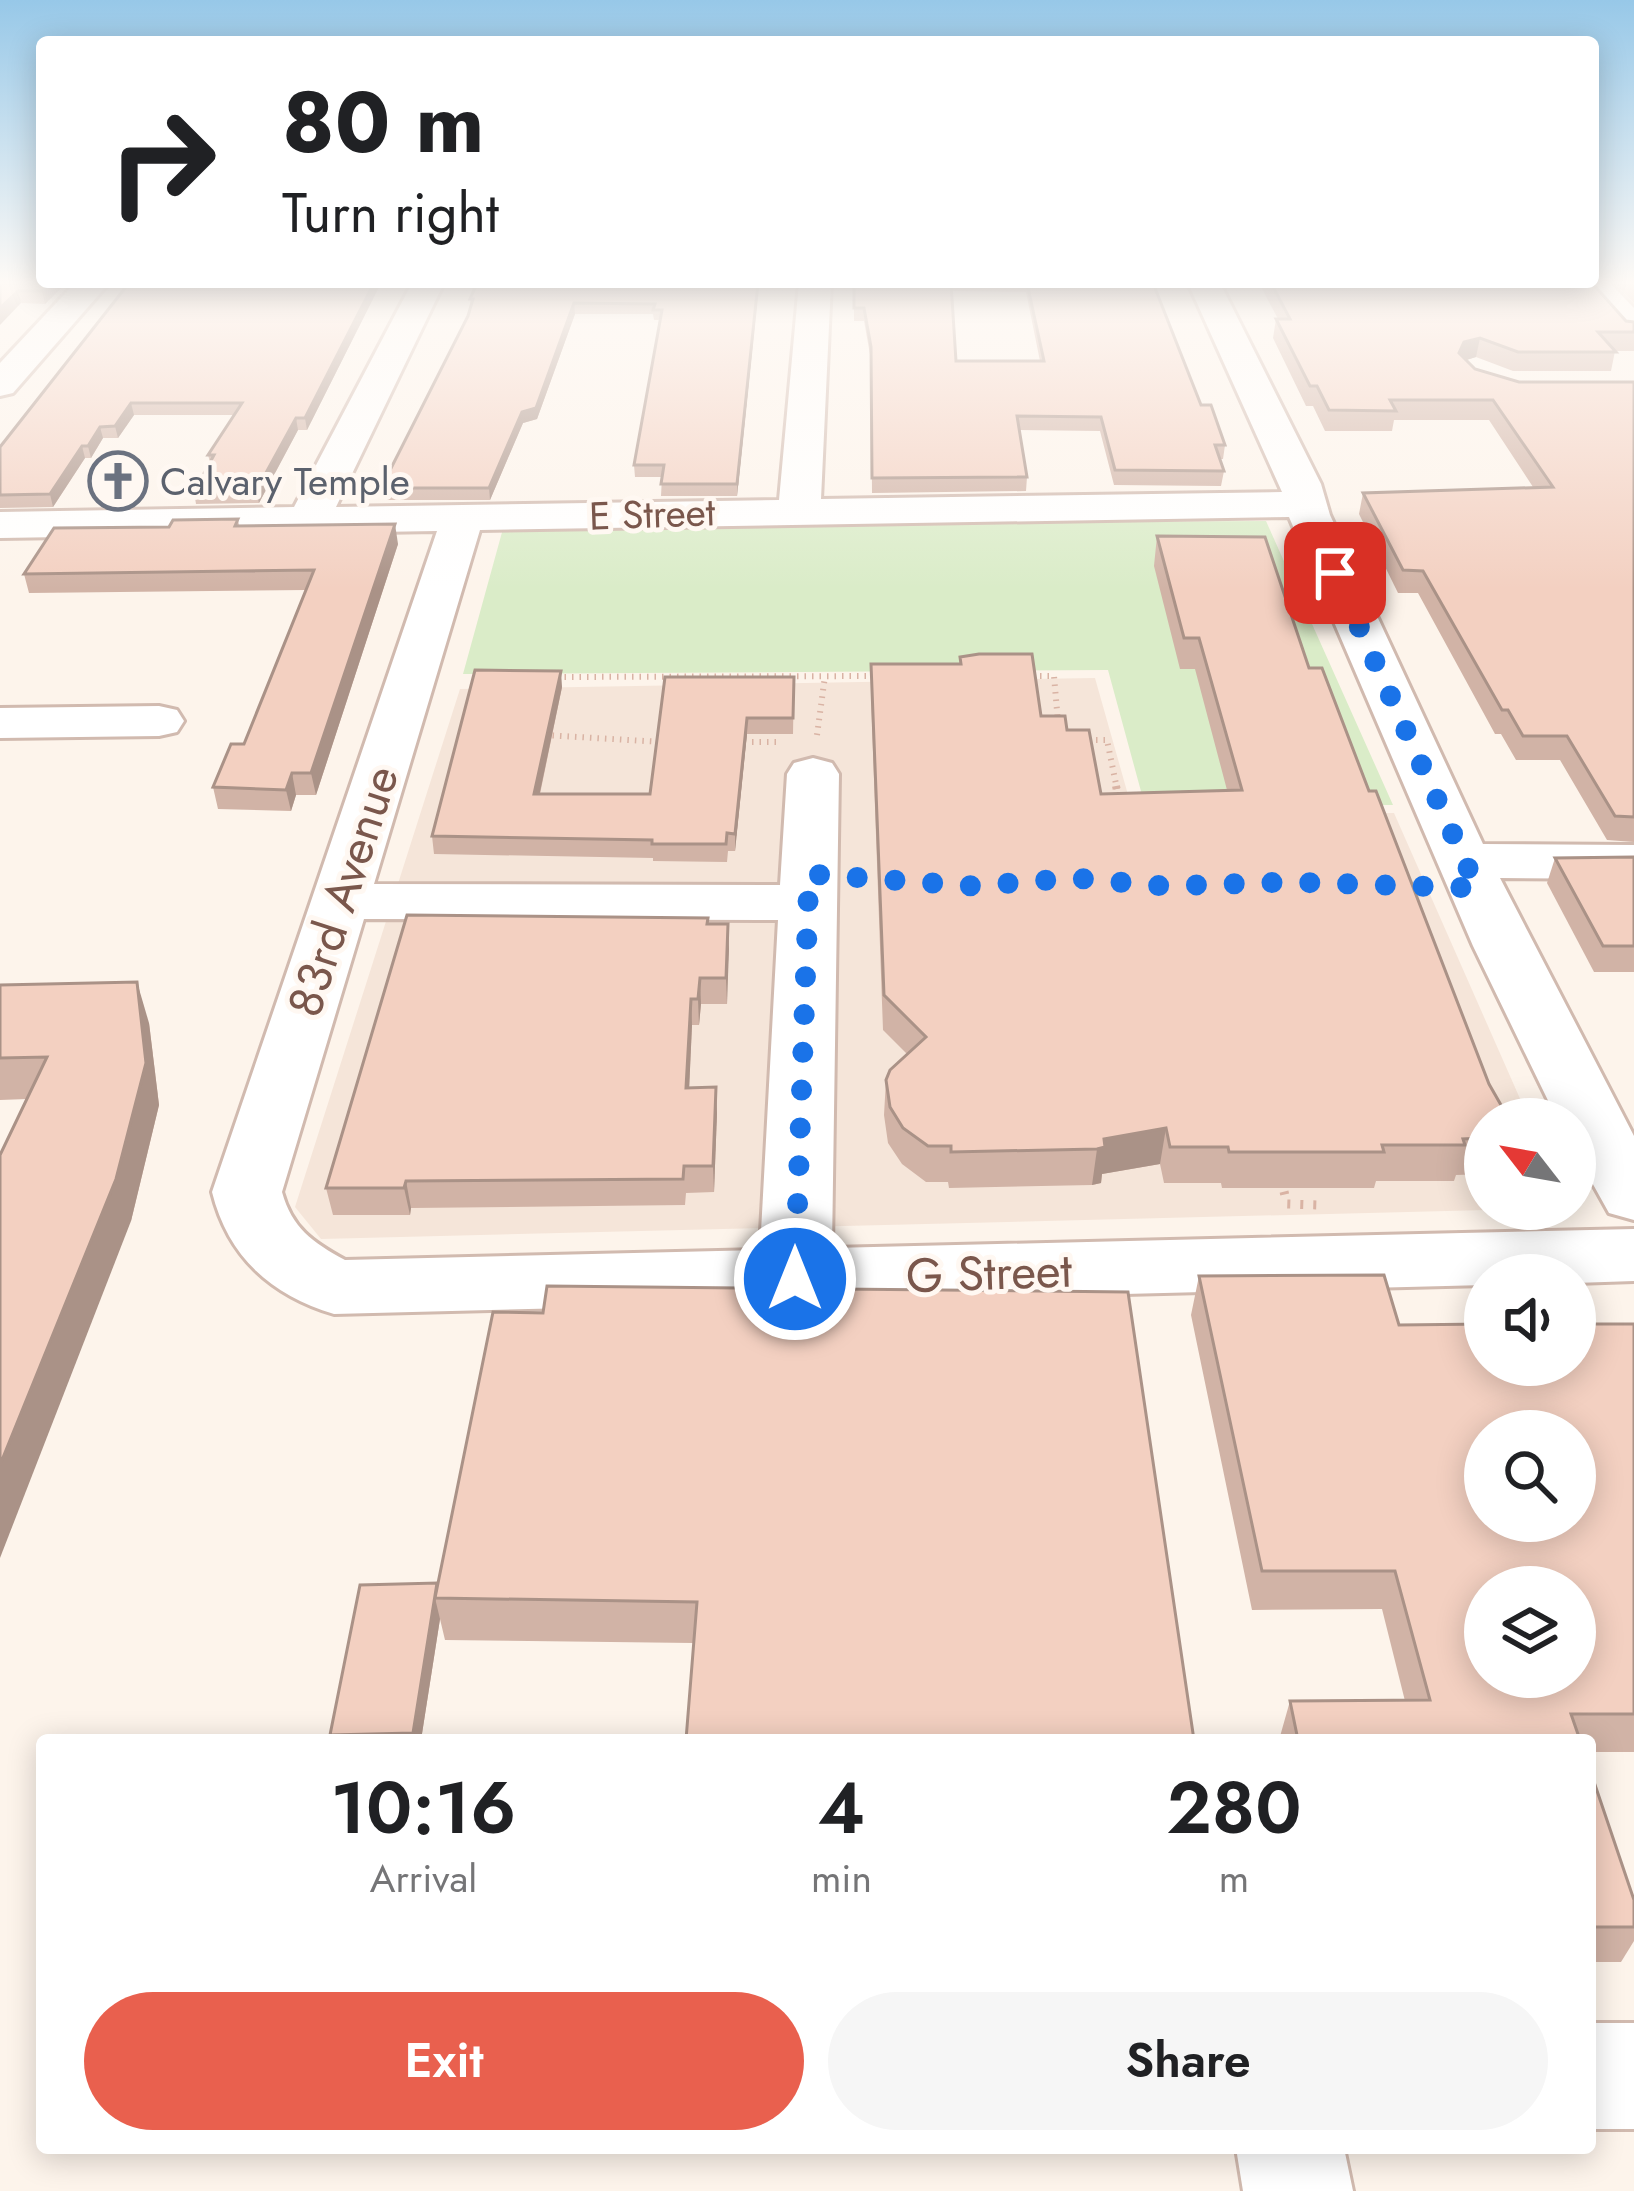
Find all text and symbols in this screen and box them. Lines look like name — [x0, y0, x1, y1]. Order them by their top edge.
text: 80 m — [282, 62, 484, 184]
icon: right — [84, 84, 240, 240]
text: Turn right — [282, 174, 499, 252]
church icon: Calvary Temple — [87, 450, 149, 512]
place label: Calvary Temple — [160, 453, 410, 510]
street label: E Street — [588, 483, 717, 545]
pin — [1284, 522, 1386, 624]
icon: arrive — [1302, 540, 1368, 606]
street label: 83rd Avenue — [270, 757, 416, 1025]
north arrow — [1464, 1098, 1596, 1230]
map controls — [1464, 1098, 1596, 1698]
position arrow — [732, 1216, 858, 1342]
street label: G Street — [905, 1236, 1074, 1310]
button: sound — [1464, 1254, 1596, 1386]
button: search — [1464, 1410, 1596, 1542]
button: layers — [1464, 1566, 1596, 1698]
text: 10:16 — [331, 1756, 516, 1860]
text: 4 — [818, 1756, 865, 1860]
text: 280 — [1167, 1756, 1301, 1860]
text: Arrival — [370, 1850, 477, 1907]
text: min — [811, 1850, 872, 1907]
text: m — [1219, 1850, 1249, 1907]
button: Exit — [84, 1992, 804, 2130]
button: Share — [828, 1992, 1548, 2130]

